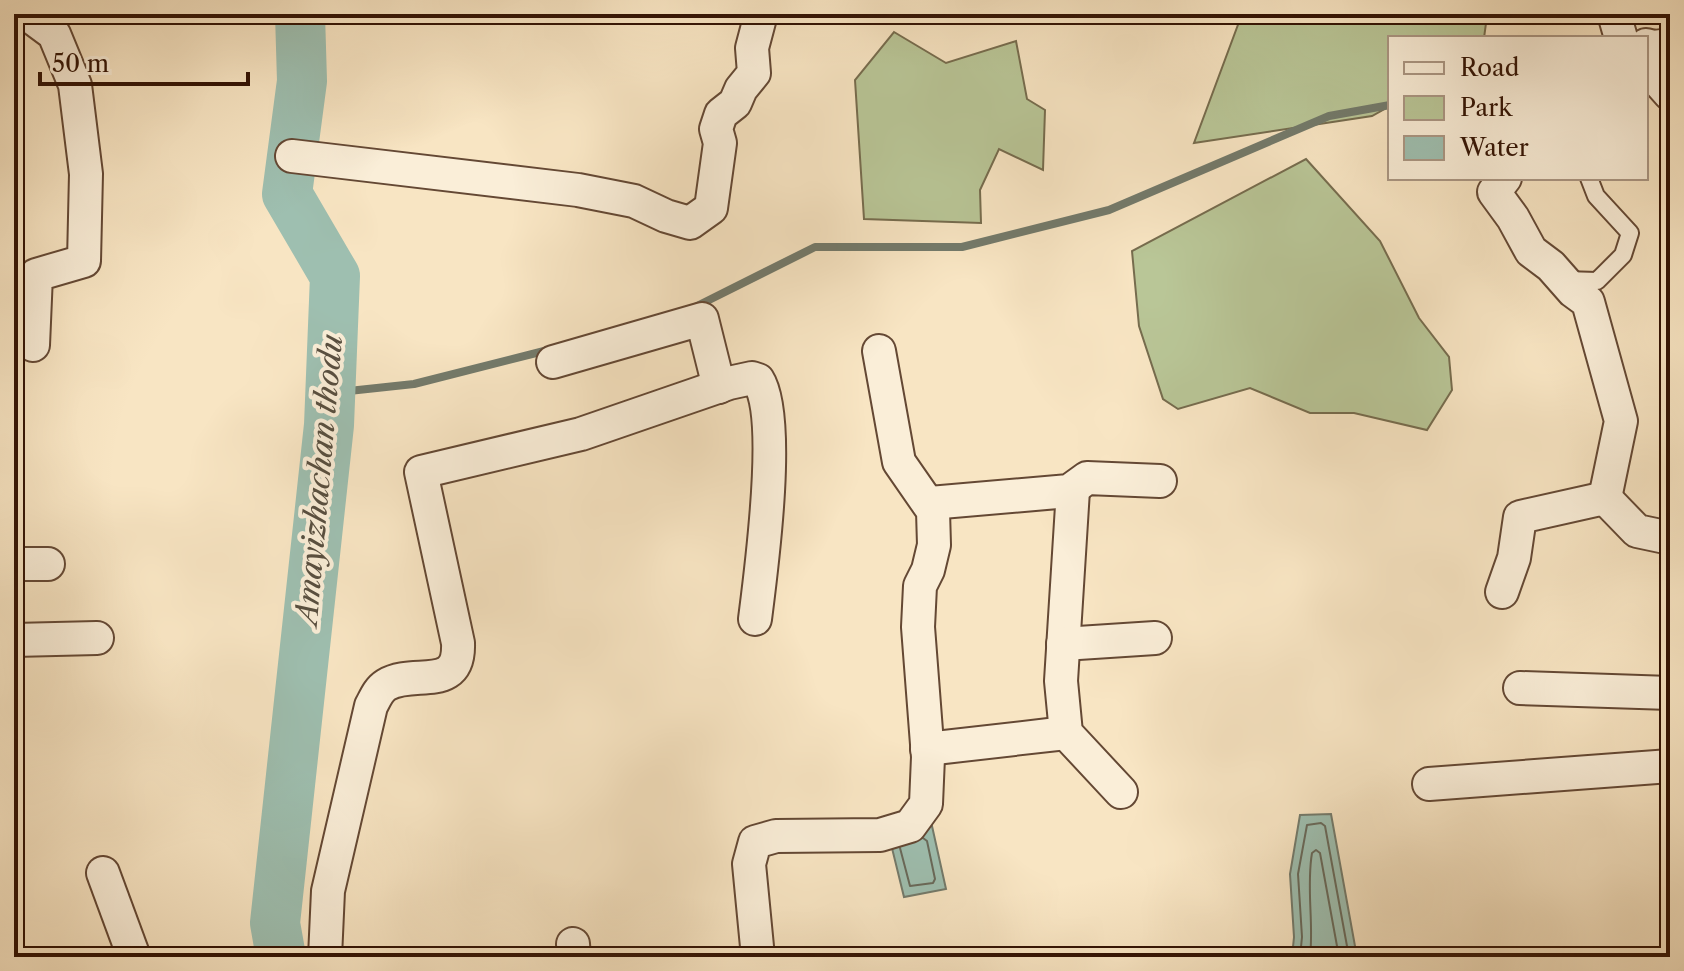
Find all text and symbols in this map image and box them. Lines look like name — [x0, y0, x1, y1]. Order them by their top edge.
scale bar — [40, 36, 248, 86]
legend — [1388, 36, 1648, 180]
text: 50 m — [52, 49, 109, 78]
text: Road — [1460, 53, 1520, 82]
text: Park — [1460, 93, 1513, 122]
text: Water — [1459, 133, 1529, 162]
water label: Amayizhachan thodu — [288, 333, 350, 631]

